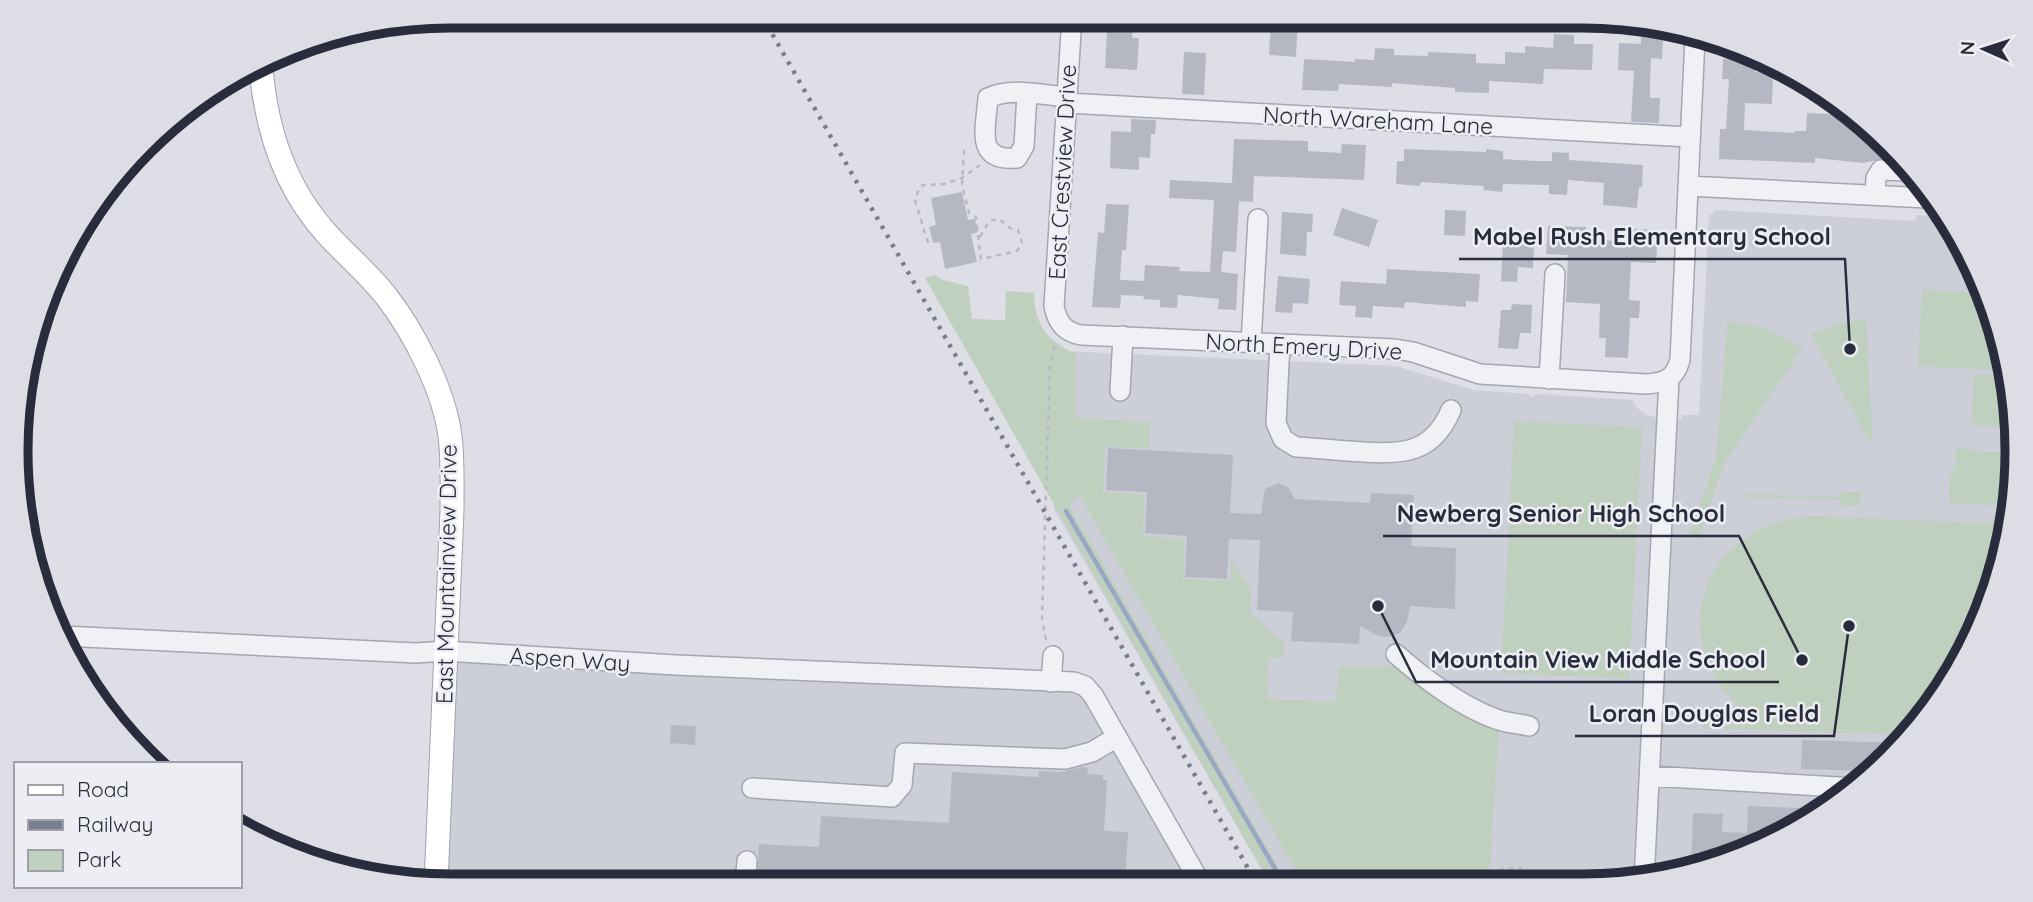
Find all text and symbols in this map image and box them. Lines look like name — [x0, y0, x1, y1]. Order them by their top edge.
north arrow — [1949, 14, 2019, 84]
text: N — [1955, 41, 1979, 56]
street label: East Crestview Drive — [1042, 63, 1082, 281]
street label: North Wareham Lane — [1262, 99, 1494, 141]
callout: Mabel Rush Elementary School — [1459, 214, 1845, 259]
text: Mabel Rush Elementary School — [1473, 221, 1831, 251]
street label: North Emery Drive — [1205, 326, 1403, 366]
street label: East Mountainview Drive — [429, 444, 463, 704]
callout: Newberg Senior High School — [1383, 491, 1739, 536]
text: Newberg Senior High School — [1397, 498, 1725, 528]
callout: Mountain View Middle School — [1416, 637, 1779, 682]
street label: Aspen Way — [509, 640, 631, 678]
text: Mountain View Middle School — [1430, 644, 1766, 674]
callout: Loran Douglas Field — [1575, 691, 1834, 736]
text: Loran Douglas Field — [1589, 698, 1819, 728]
legend — [14, 762, 242, 888]
text: Road — [77, 776, 129, 802]
text: Railway — [77, 811, 153, 837]
text: Park — [77, 846, 121, 872]

